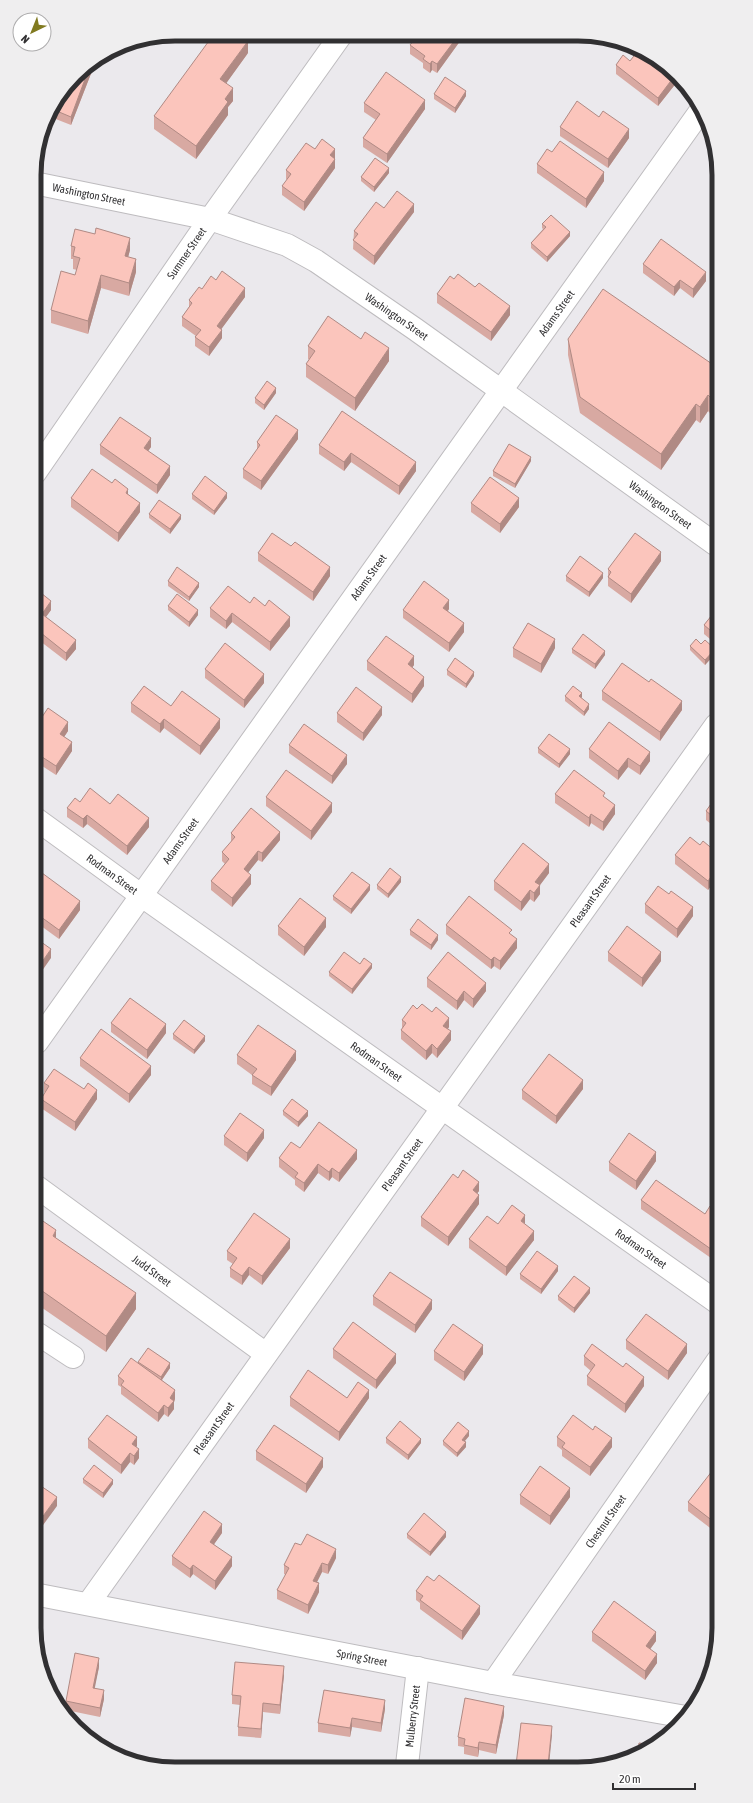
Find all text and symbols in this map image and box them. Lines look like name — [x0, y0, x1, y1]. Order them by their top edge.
north arrow — [12, 12, 52, 52]
text: N — [19, 33, 32, 46]
street label: Washington Street — [51, 181, 126, 208]
street label: Summer Street — [165, 225, 208, 281]
street label: Adams Street — [536, 288, 577, 338]
street label: Washington Street — [363, 291, 431, 343]
street label: Washington Street — [627, 478, 694, 531]
street label: Adams Street — [348, 552, 389, 602]
street label: Adams Street — [160, 816, 201, 866]
street label: Rodman Street — [84, 852, 140, 897]
street label: Pleasant Street — [567, 872, 613, 930]
street label: Rodman Street — [348, 1039, 404, 1084]
street label: Pleasant Street — [379, 1136, 425, 1193]
street label: Rodman Street — [613, 1226, 669, 1271]
street label: Judd Street — [130, 1253, 173, 1289]
street label: Pleasant Street — [191, 1400, 236, 1457]
street label: Chestnut Street — [583, 1493, 628, 1550]
street label: Spring Street — [336, 1647, 388, 1668]
street label: Mulberry Street — [403, 1685, 422, 1748]
scale bar — [613, 1765, 695, 1791]
text: 20 m — [619, 1772, 641, 1786]

